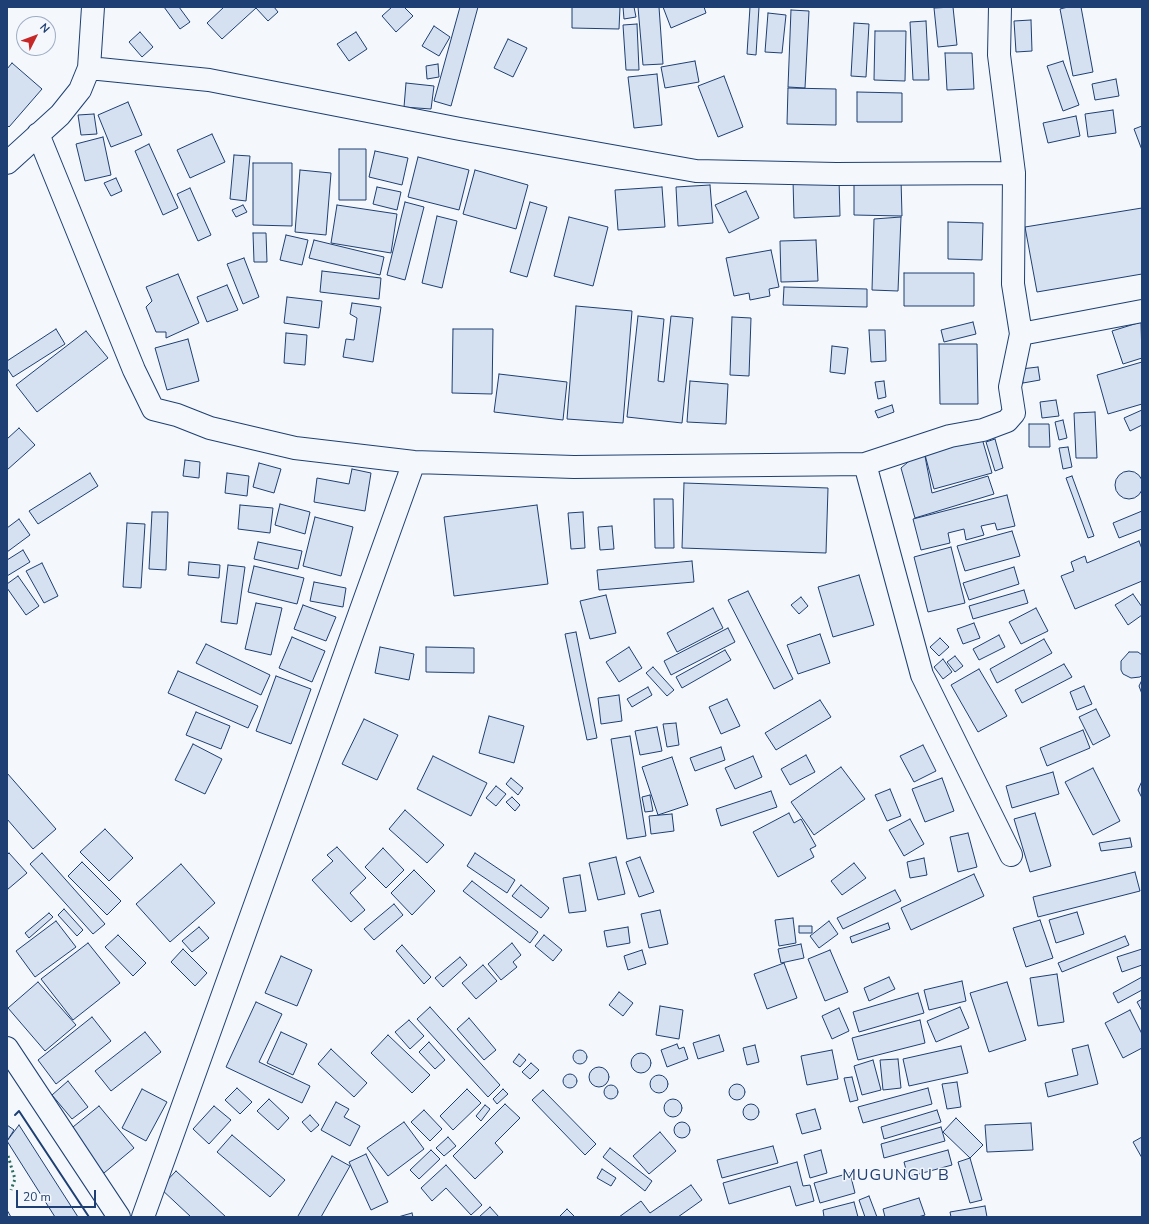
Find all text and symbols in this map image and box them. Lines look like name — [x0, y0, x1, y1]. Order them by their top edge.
north arrow — [16, 16, 56, 56]
text: N — [36, 20, 53, 36]
district label: MUGUNGU B — [842, 1166, 950, 1186]
scale bar — [18, 1182, 98, 1208]
text: 20 m — [23, 1189, 51, 1205]

